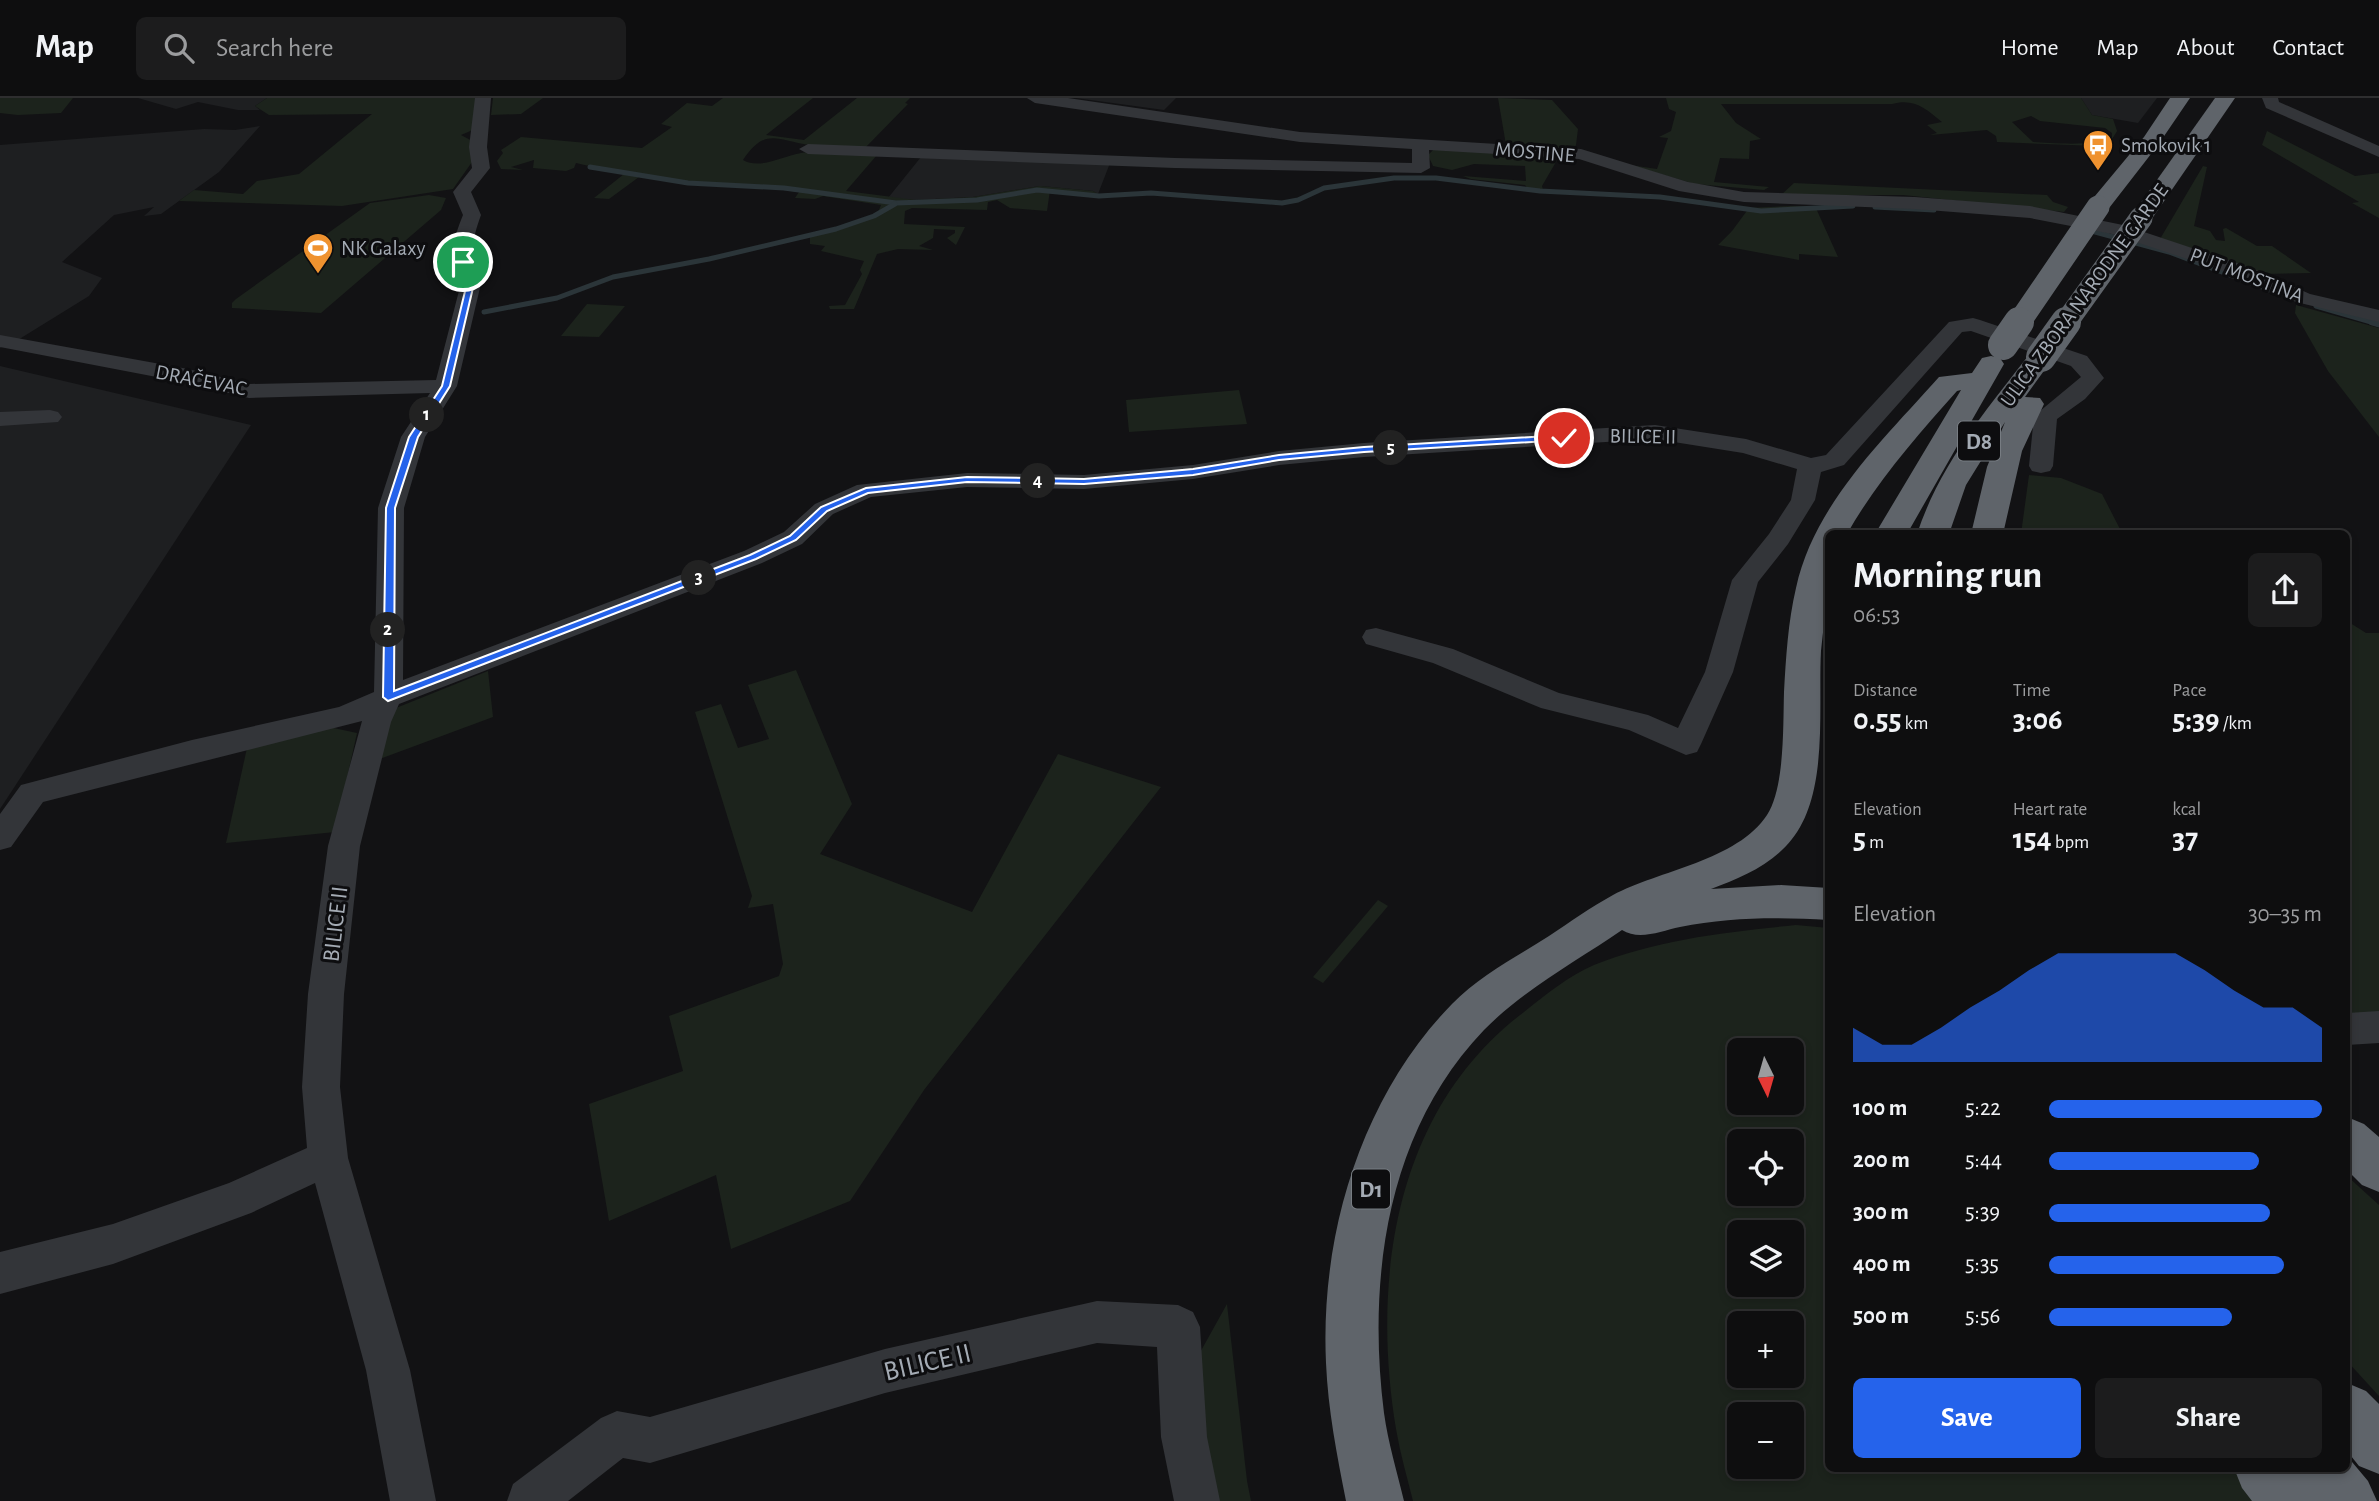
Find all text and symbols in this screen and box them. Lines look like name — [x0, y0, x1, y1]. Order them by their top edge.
search box — [136, 17, 626, 80]
icon: search — [160, 29, 198, 67]
text: Map — [35, 31, 94, 64]
text: Search here — [216, 35, 334, 61]
text: Home — [2001, 36, 2059, 60]
text: Map — [2097, 36, 2139, 60]
text: About — [2177, 36, 2234, 60]
text: Contact — [2272, 36, 2344, 60]
bus stop icon: Smokovik 1 — [2081, 128, 2115, 172]
place label: Smokovik 1 — [2121, 135, 2211, 156]
street label: MOSTINE — [1494, 139, 1576, 166]
street label: ULICA ZBORA NARODNE GARDE — [1997, 180, 2172, 410]
sports icon: NK Galaxy — [301, 231, 335, 275]
pin — [433, 232, 493, 292]
place label: NK Galaxy — [341, 238, 425, 259]
icon: arrive — [444, 243, 482, 281]
street label: PUT MOSTINA — [2187, 244, 2306, 307]
street label: DRAČEVAC — [154, 359, 249, 400]
pin: 1 — [410, 398, 444, 432]
text: 1 — [423, 405, 430, 424]
pin — [1534, 408, 1594, 468]
icon: check — [1545, 419, 1583, 457]
road number: D8 — [1958, 422, 2000, 460]
street label: BILICE II — [1609, 425, 1677, 448]
pin: 5 — [1374, 430, 1408, 466]
text: 5 — [1386, 438, 1395, 457]
pin: 4 — [1020, 464, 1056, 498]
text: 4 — [1033, 471, 1042, 490]
button: share — [2248, 553, 2322, 627]
text: Morning run — [1853, 557, 2042, 595]
pin: 3 — [682, 560, 716, 596]
text: 3 — [694, 568, 703, 587]
text: 06:53 — [1853, 604, 1900, 627]
pin: 2 — [370, 612, 406, 648]
text: 2 — [383, 620, 392, 639]
text: Distance — [1853, 681, 1917, 700]
text: Time — [2013, 681, 2051, 700]
text: Pace — [2172, 681, 2207, 700]
text: 0.55 — [1853, 705, 1901, 735]
text: 3:06 — [2013, 705, 2063, 735]
text: 5:39 — [2172, 705, 2220, 735]
text: km — [1901, 714, 1928, 733]
text: /km — [2220, 714, 2252, 733]
text: Elevation — [1853, 800, 1922, 819]
text: Heart rate — [2013, 800, 2087, 819]
text: kcal — [2172, 800, 2201, 819]
text: 5 — [1853, 824, 1866, 854]
text: 154 — [2013, 824, 2052, 854]
text: 37 — [2172, 824, 2198, 854]
text: m — [1866, 833, 1884, 852]
text: bpm — [2052, 833, 2089, 852]
street label: BILICE II — [319, 885, 353, 963]
text: Elevation — [1853, 903, 1936, 926]
text: 30–35 m — [2248, 903, 2322, 926]
north arrow — [1727, 1038, 1804, 1115]
map controls — [1727, 1038, 1804, 1479]
text: 100 m — [1853, 1097, 1907, 1120]
text: 5:22 — [1965, 1097, 2001, 1120]
button: locate — [1727, 1129, 1804, 1206]
text: 200 m — [1853, 1149, 1910, 1172]
text: 5:44 — [1965, 1149, 2002, 1172]
road number: D1 — [1352, 1170, 1390, 1208]
text: 300 m — [1853, 1201, 1909, 1224]
text: 5:39 — [1965, 1201, 2000, 1224]
button: layers — [1727, 1220, 1804, 1297]
text: 400 m — [1853, 1253, 1911, 1276]
text: 5:35 — [1965, 1253, 1999, 1276]
text: 500 m — [1853, 1305, 1909, 1328]
text: 5:56 — [1965, 1305, 2000, 1328]
button: + — [1727, 1311, 1804, 1388]
street label: BILICE II — [881, 1339, 974, 1387]
button: Save — [1853, 1378, 2081, 1458]
button: Share — [2095, 1378, 2322, 1458]
button: − — [1727, 1402, 1804, 1479]

